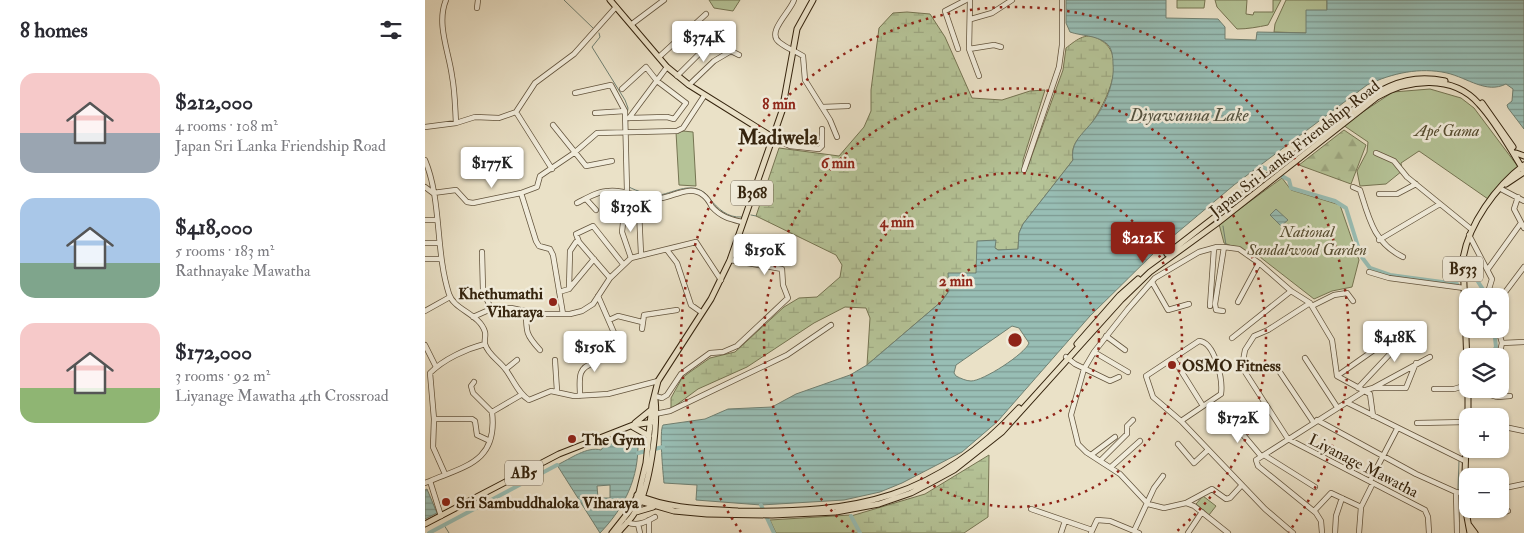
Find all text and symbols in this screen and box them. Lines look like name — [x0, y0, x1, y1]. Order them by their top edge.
icon: filters — [377, 16, 405, 44]
text: 8 homes — [20, 17, 88, 44]
pin: $374K — [669, 20, 739, 63]
text: $374K — [683, 27, 725, 47]
street label: Japan Sri Lanka Friendship Road — [1205, 76, 1385, 223]
text: $212,000 — [175, 89, 253, 116]
icon: home — [60, 93, 120, 153]
text: 8 min — [762, 95, 796, 114]
water label: Diyawanna Lake — [1128, 104, 1250, 127]
text: 4 rooms · 108 m² — [175, 116, 278, 136]
park label: Apé Gama — [1413, 121, 1479, 141]
district label: Madiwela — [737, 124, 819, 151]
text: Japan Sri Lanka Friendship Road — [175, 136, 386, 156]
pin: $177K — [457, 146, 527, 189]
text: $177K — [472, 153, 512, 173]
text: 6 min — [821, 154, 855, 173]
road number: B368 — [731, 180, 773, 206]
pin: $130K — [596, 190, 666, 233]
text: $130K — [611, 197, 651, 217]
text: 4 min — [879, 213, 915, 232]
text: $418,000 — [175, 214, 253, 241]
icon: home — [60, 218, 120, 278]
pin: $212K — [1108, 222, 1178, 264]
park label: National Sandalwood Garden — [1246, 222, 1367, 260]
text: $212K — [1122, 228, 1164, 248]
pin: $150K — [730, 234, 800, 276]
text: $150K — [745, 240, 786, 260]
text: 5 rooms · 183 m² — [175, 241, 274, 261]
road number: B533 — [1443, 256, 1483, 282]
text: Rathnayake Mawatha — [175, 261, 311, 281]
text: 2 min — [939, 272, 973, 291]
place label: Khethumathi Viharaya — [458, 284, 544, 323]
map controls — [1459, 288, 1509, 518]
button: locate — [1459, 288, 1509, 338]
marker: Khethumathi Viharaya — [547, 296, 559, 308]
pin: $418K — [1360, 320, 1430, 363]
text: $418K — [1374, 327, 1416, 347]
pin: $150K — [560, 330, 630, 373]
centre of rings — [1006, 331, 1024, 349]
text: $150K — [575, 337, 616, 357]
text: $172,000 — [175, 339, 252, 366]
icon: home — [60, 343, 120, 403]
button: layers — [1459, 348, 1509, 398]
place label: OSMO Fitness — [1182, 356, 1281, 376]
marker: OSMO Fitness — [1166, 359, 1178, 371]
text: 3 rooms · 92 m² — [175, 366, 270, 386]
text: Liyanage Mawatha 4th Crossroad — [175, 386, 389, 406]
pin: $172K — [1203, 402, 1273, 444]
text: $172K — [1217, 408, 1259, 428]
button: + — [1459, 408, 1509, 458]
place label: The Gym — [581, 430, 646, 451]
street label: Liyanage Mawatha — [1305, 430, 1422, 502]
marker: The Gym — [566, 433, 578, 445]
road number: AB5 — [505, 460, 543, 486]
button: − — [1459, 468, 1509, 518]
place label: Sri Sambuddhaloka Viharaya — [456, 493, 639, 514]
marker: Sri Sambuddhaloka Viharaya — [440, 496, 452, 508]

